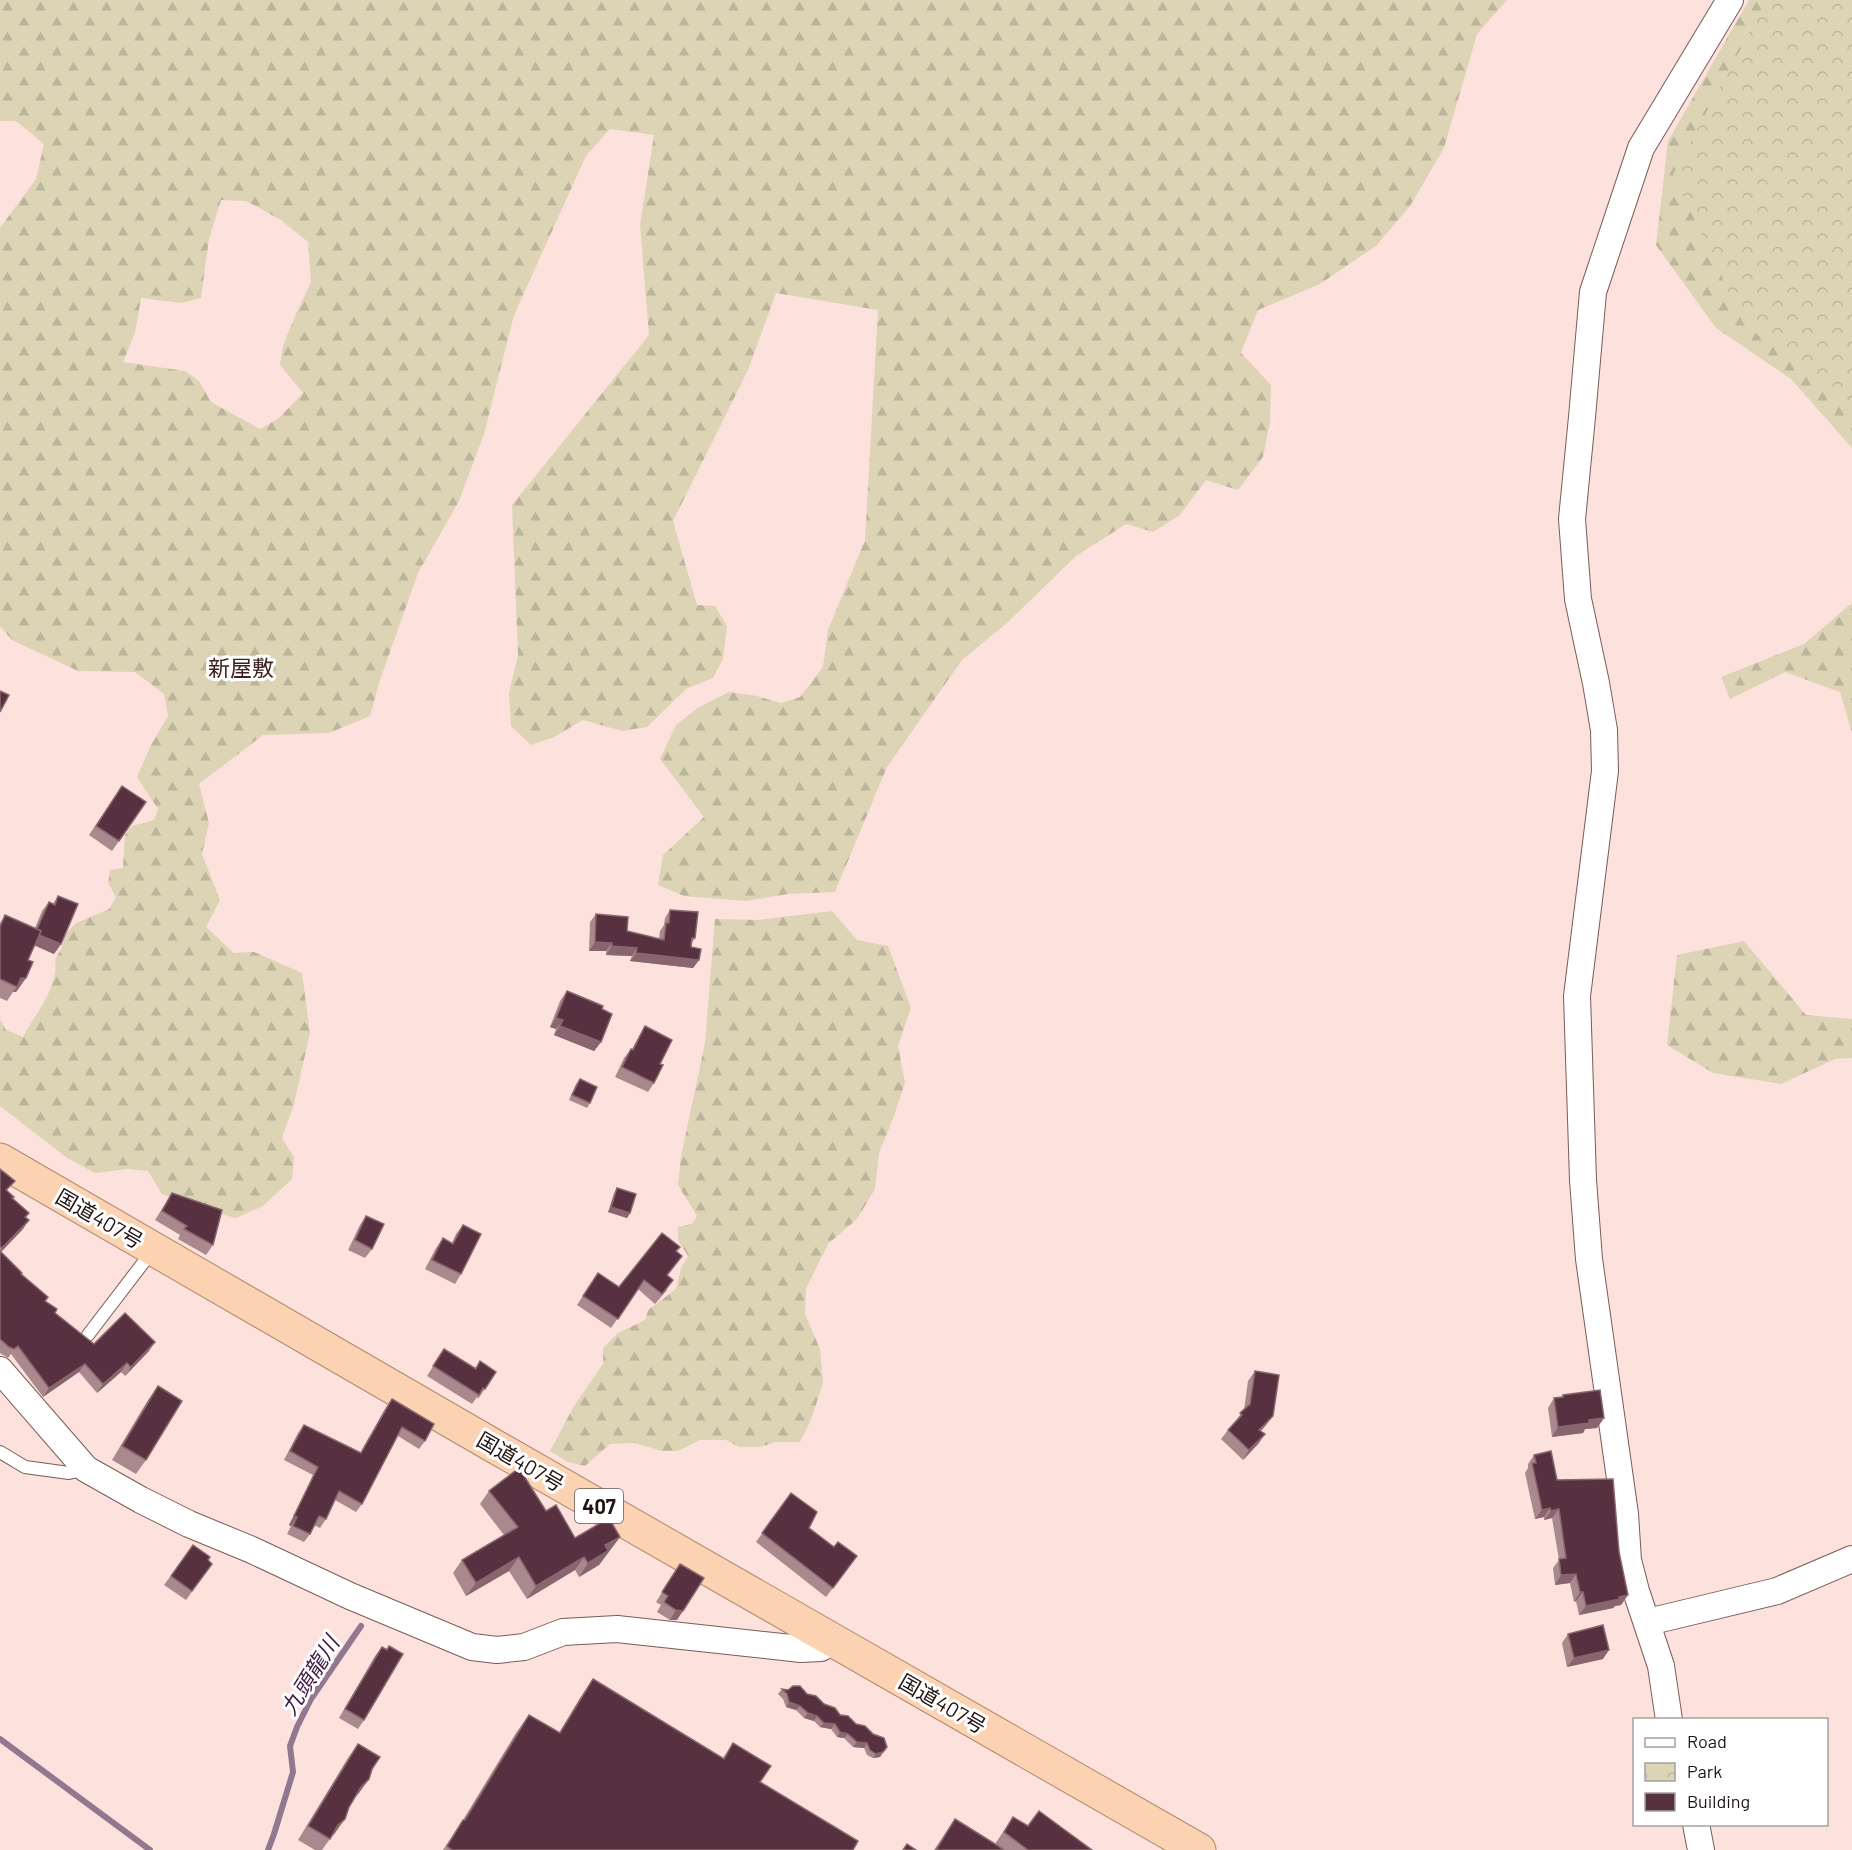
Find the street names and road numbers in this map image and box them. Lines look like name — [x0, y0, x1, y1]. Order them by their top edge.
street label: 国道407号 — [52, 1183, 148, 1253]
street label: 国道407号 — [473, 1426, 569, 1496]
road number: 407 — [575, 1489, 623, 1523]
street label: 国道407号 — [895, 1668, 991, 1738]

